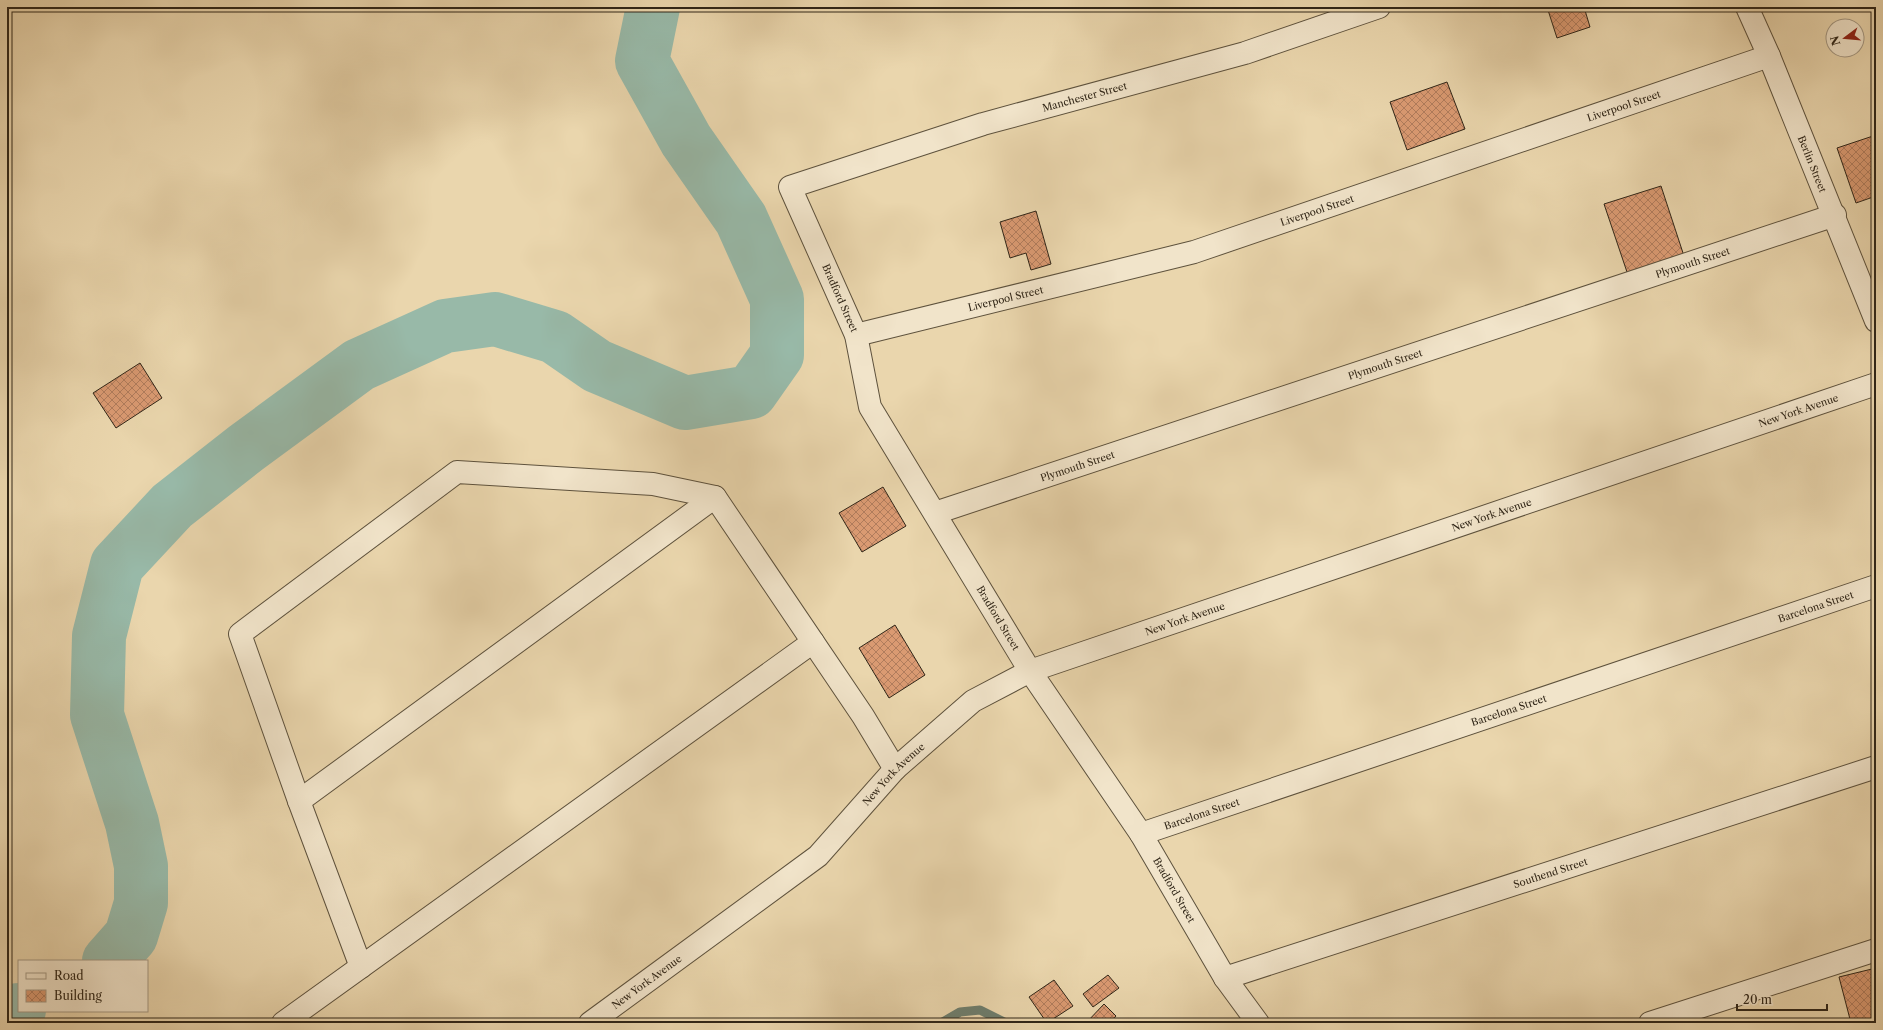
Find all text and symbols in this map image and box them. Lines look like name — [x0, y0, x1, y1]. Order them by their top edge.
north arrow — [1825, 18, 1865, 58]
text: N — [1827, 34, 1843, 47]
street label: Manchester Street — [1041, 79, 1129, 114]
street label: Liverpool Street — [1585, 87, 1663, 124]
street label: Berlin Street — [1795, 133, 1830, 195]
street label: Liverpool Street — [1278, 191, 1356, 229]
street label: Plymouth Street — [1654, 244, 1732, 281]
street label: Bradford Street — [819, 262, 861, 335]
street label: Liverpool Street — [967, 283, 1045, 314]
street label: Plymouth Street — [1346, 346, 1424, 382]
street label: New York Avenue — [1757, 391, 1840, 430]
street label: Plymouth Street — [1039, 447, 1117, 484]
street label: New York Avenue — [1450, 495, 1533, 534]
street label: Bradford Street — [974, 583, 1023, 653]
street label: Barcelona Street — [1776, 587, 1856, 625]
street label: New York Avenue — [1143, 599, 1227, 638]
street label: Barcelona Street — [1469, 691, 1549, 729]
street label: New York Avenue — [859, 740, 927, 808]
street label: Barcelona Street — [1162, 795, 1242, 832]
street label: Southend Street — [1512, 854, 1589, 891]
street label: Bradford Street — [1150, 855, 1198, 925]
street label: New York Avenue — [609, 952, 684, 1012]
legend — [18, 960, 148, 1012]
text: Road — [54, 968, 84, 983]
scale bar — [1737, 986, 1827, 1012]
text: Building — [54, 988, 102, 1003]
text: 20 m — [1743, 992, 1772, 1007]

